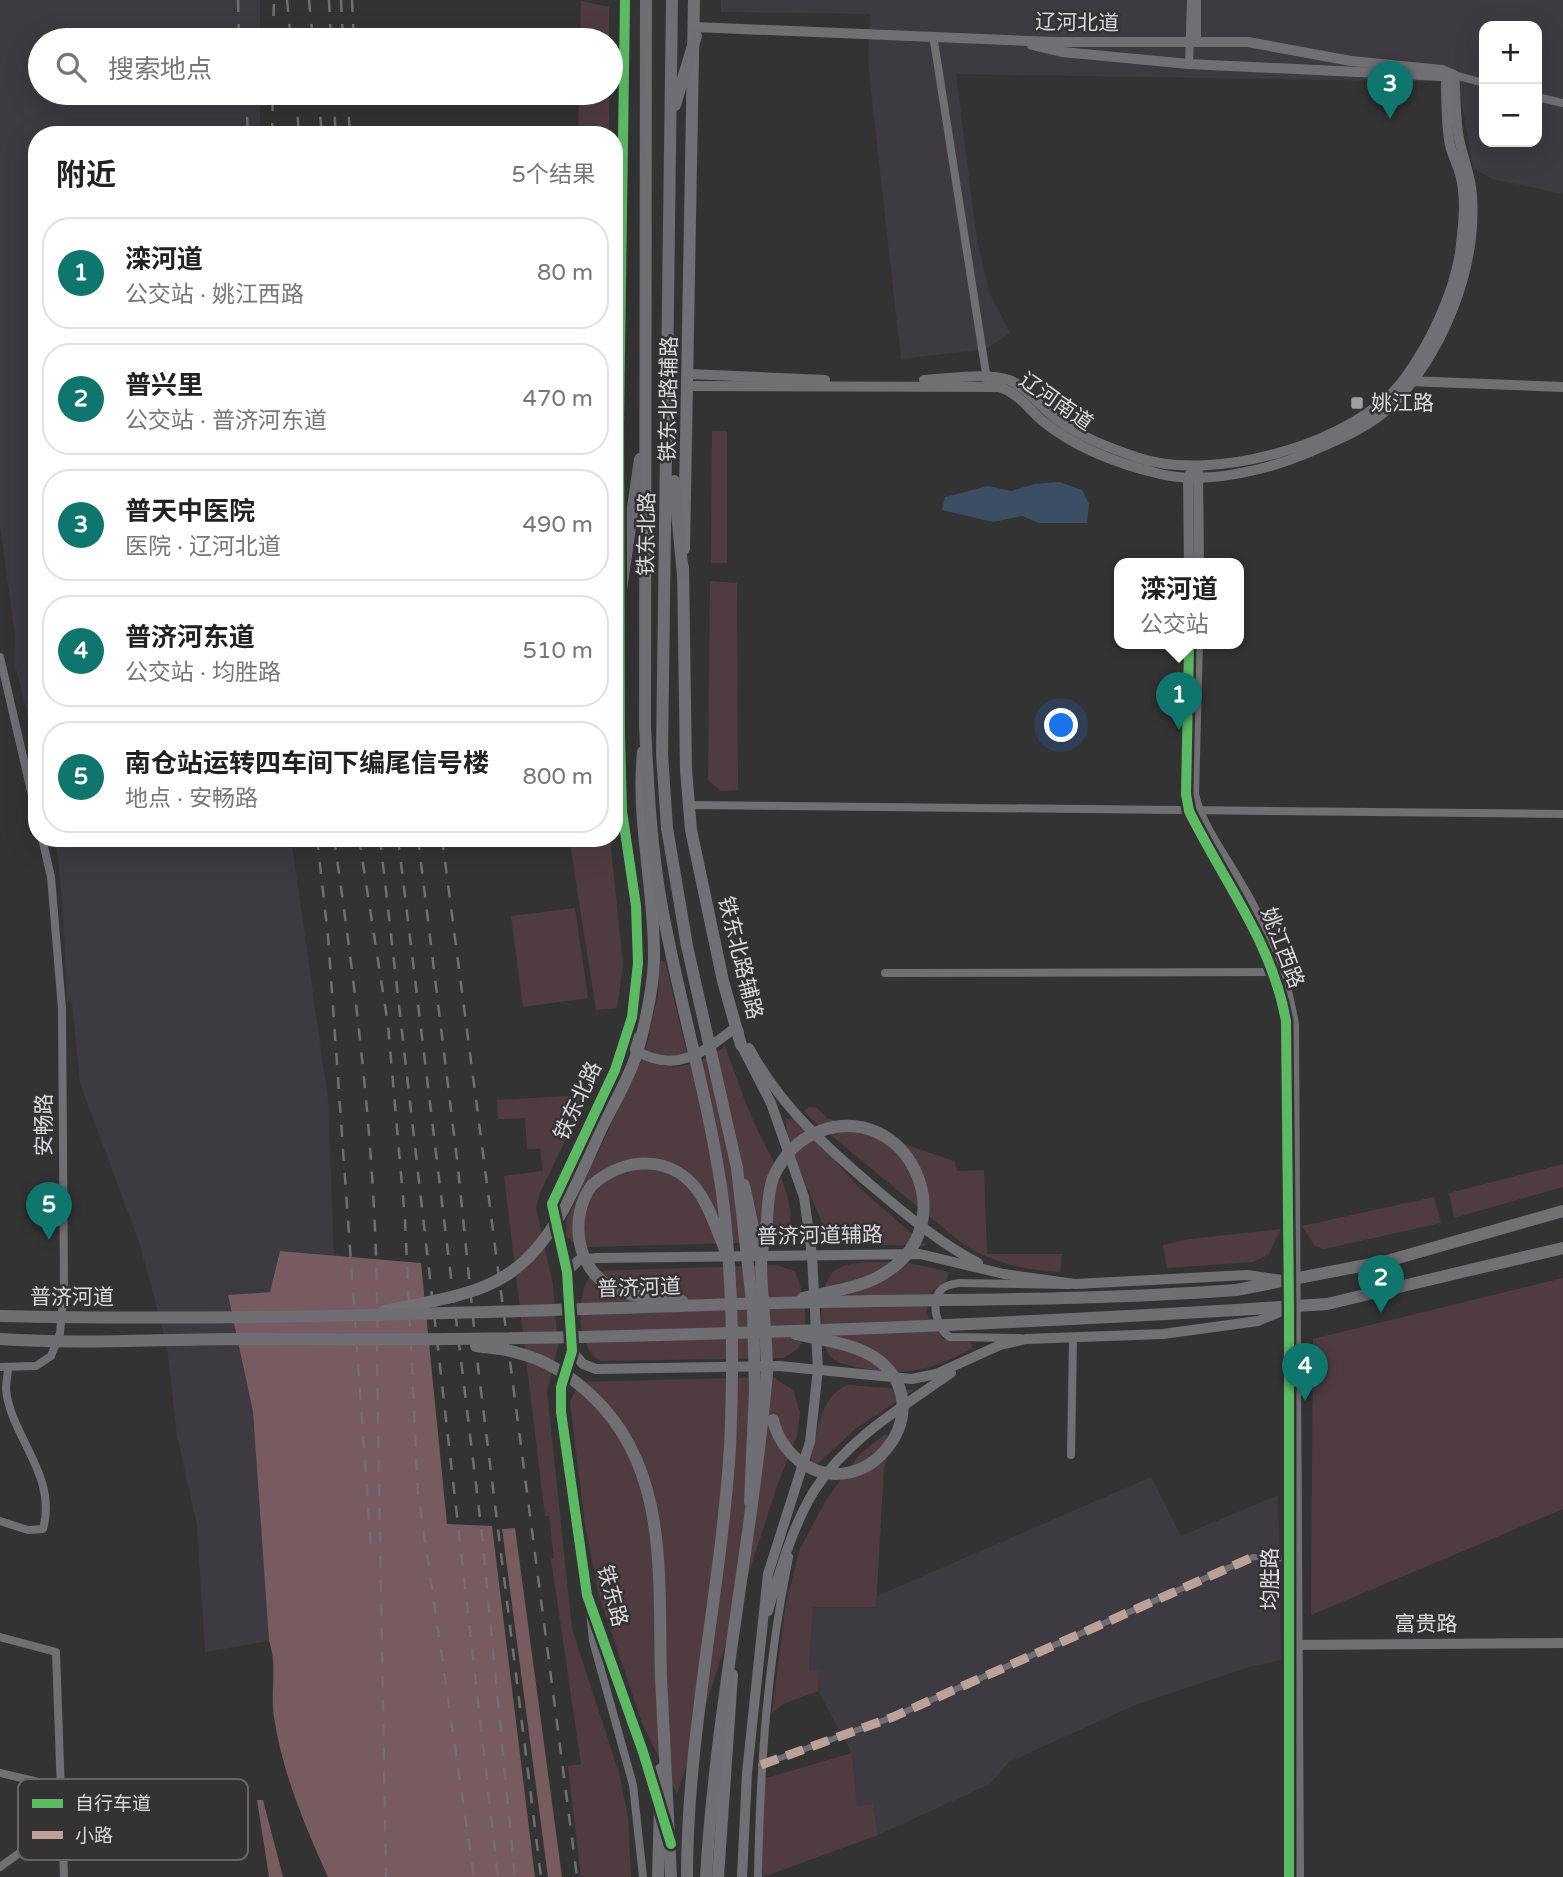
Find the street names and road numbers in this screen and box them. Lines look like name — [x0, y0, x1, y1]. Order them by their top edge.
street label: 辽河北道 — [1035, 10, 1119, 36]
street label: 铁东北路辅路 — [655, 336, 683, 462]
street label: 辽河南道 — [1014, 368, 1098, 436]
street label: 铁东北路 — [634, 492, 660, 576]
street label: 铁东北路辅路 — [713, 894, 767, 1022]
street label: 姚江西路 — [1255, 904, 1309, 992]
street label: 铁东北路 — [549, 1058, 607, 1144]
street label: 安畅路 — [32, 1094, 57, 1157]
street label: 普济河道辅路 — [757, 1222, 883, 1250]
street label: 普济河道 — [597, 1274, 681, 1302]
street label: 普济河道 — [30, 1285, 114, 1310]
street label: 均胜路 — [1258, 1548, 1283, 1611]
street label: 铁东路 — [592, 1562, 632, 1630]
street label: 富贵路 — [1395, 1612, 1458, 1637]

